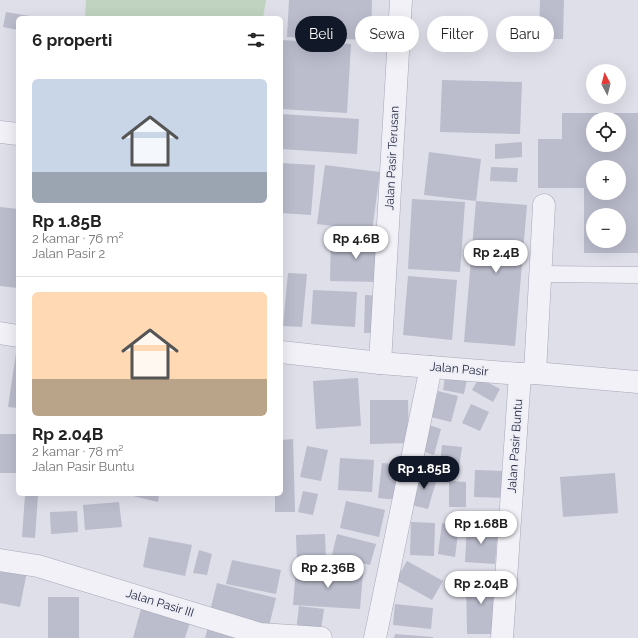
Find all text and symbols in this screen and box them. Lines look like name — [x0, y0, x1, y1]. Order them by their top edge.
chip: Beli — [295, 16, 347, 52]
chip: Sewa — [355, 16, 419, 52]
chip: Filter — [427, 16, 488, 52]
chip: Baru — [496, 16, 554, 52]
icon: filters — [245, 29, 267, 51]
text: 6 properti — [32, 30, 112, 50]
north arrow — [586, 64, 626, 104]
map controls — [586, 64, 626, 248]
icon: home — [114, 105, 186, 177]
street label: Jalan Pasir Terusan — [382, 105, 402, 211]
button: locate — [586, 112, 626, 152]
button: + — [586, 160, 626, 200]
button: − — [586, 208, 626, 248]
text: Rp 1.85B — [32, 211, 102, 231]
pin: Rp 4.6B — [319, 226, 393, 260]
text: 2 kamar · 76 m² — [32, 231, 124, 246]
text: Rp 4.6B — [332, 231, 380, 246]
pin: Rp 2.4B — [459, 240, 533, 274]
text: Rp 2.4B — [473, 245, 519, 260]
text: Jalan Pasir 2 — [32, 246, 105, 261]
icon: home — [114, 318, 186, 390]
street label: Jalan Pasir — [429, 359, 490, 379]
street label: Jalan Pasir Buntu — [505, 398, 525, 494]
text: Rp 2.04B — [32, 424, 103, 444]
text: 2 kamar · 78 m² — [32, 444, 123, 459]
pin: Rp 1.85B — [383, 456, 465, 490]
text: Jalan Pasir Buntu — [32, 459, 135, 474]
text: Rp 1.85B — [397, 461, 451, 476]
pin: Rp 1.68B — [440, 511, 522, 545]
text: Rp 1.68B — [454, 516, 508, 531]
pin: Rp 2.36B — [287, 555, 369, 589]
text: Rp 2.36B — [301, 560, 355, 575]
pin: Rp 2.04B — [440, 571, 522, 605]
text: Rp 2.04B — [454, 576, 508, 591]
street label: Jalan Pasir III — [124, 586, 196, 620]

